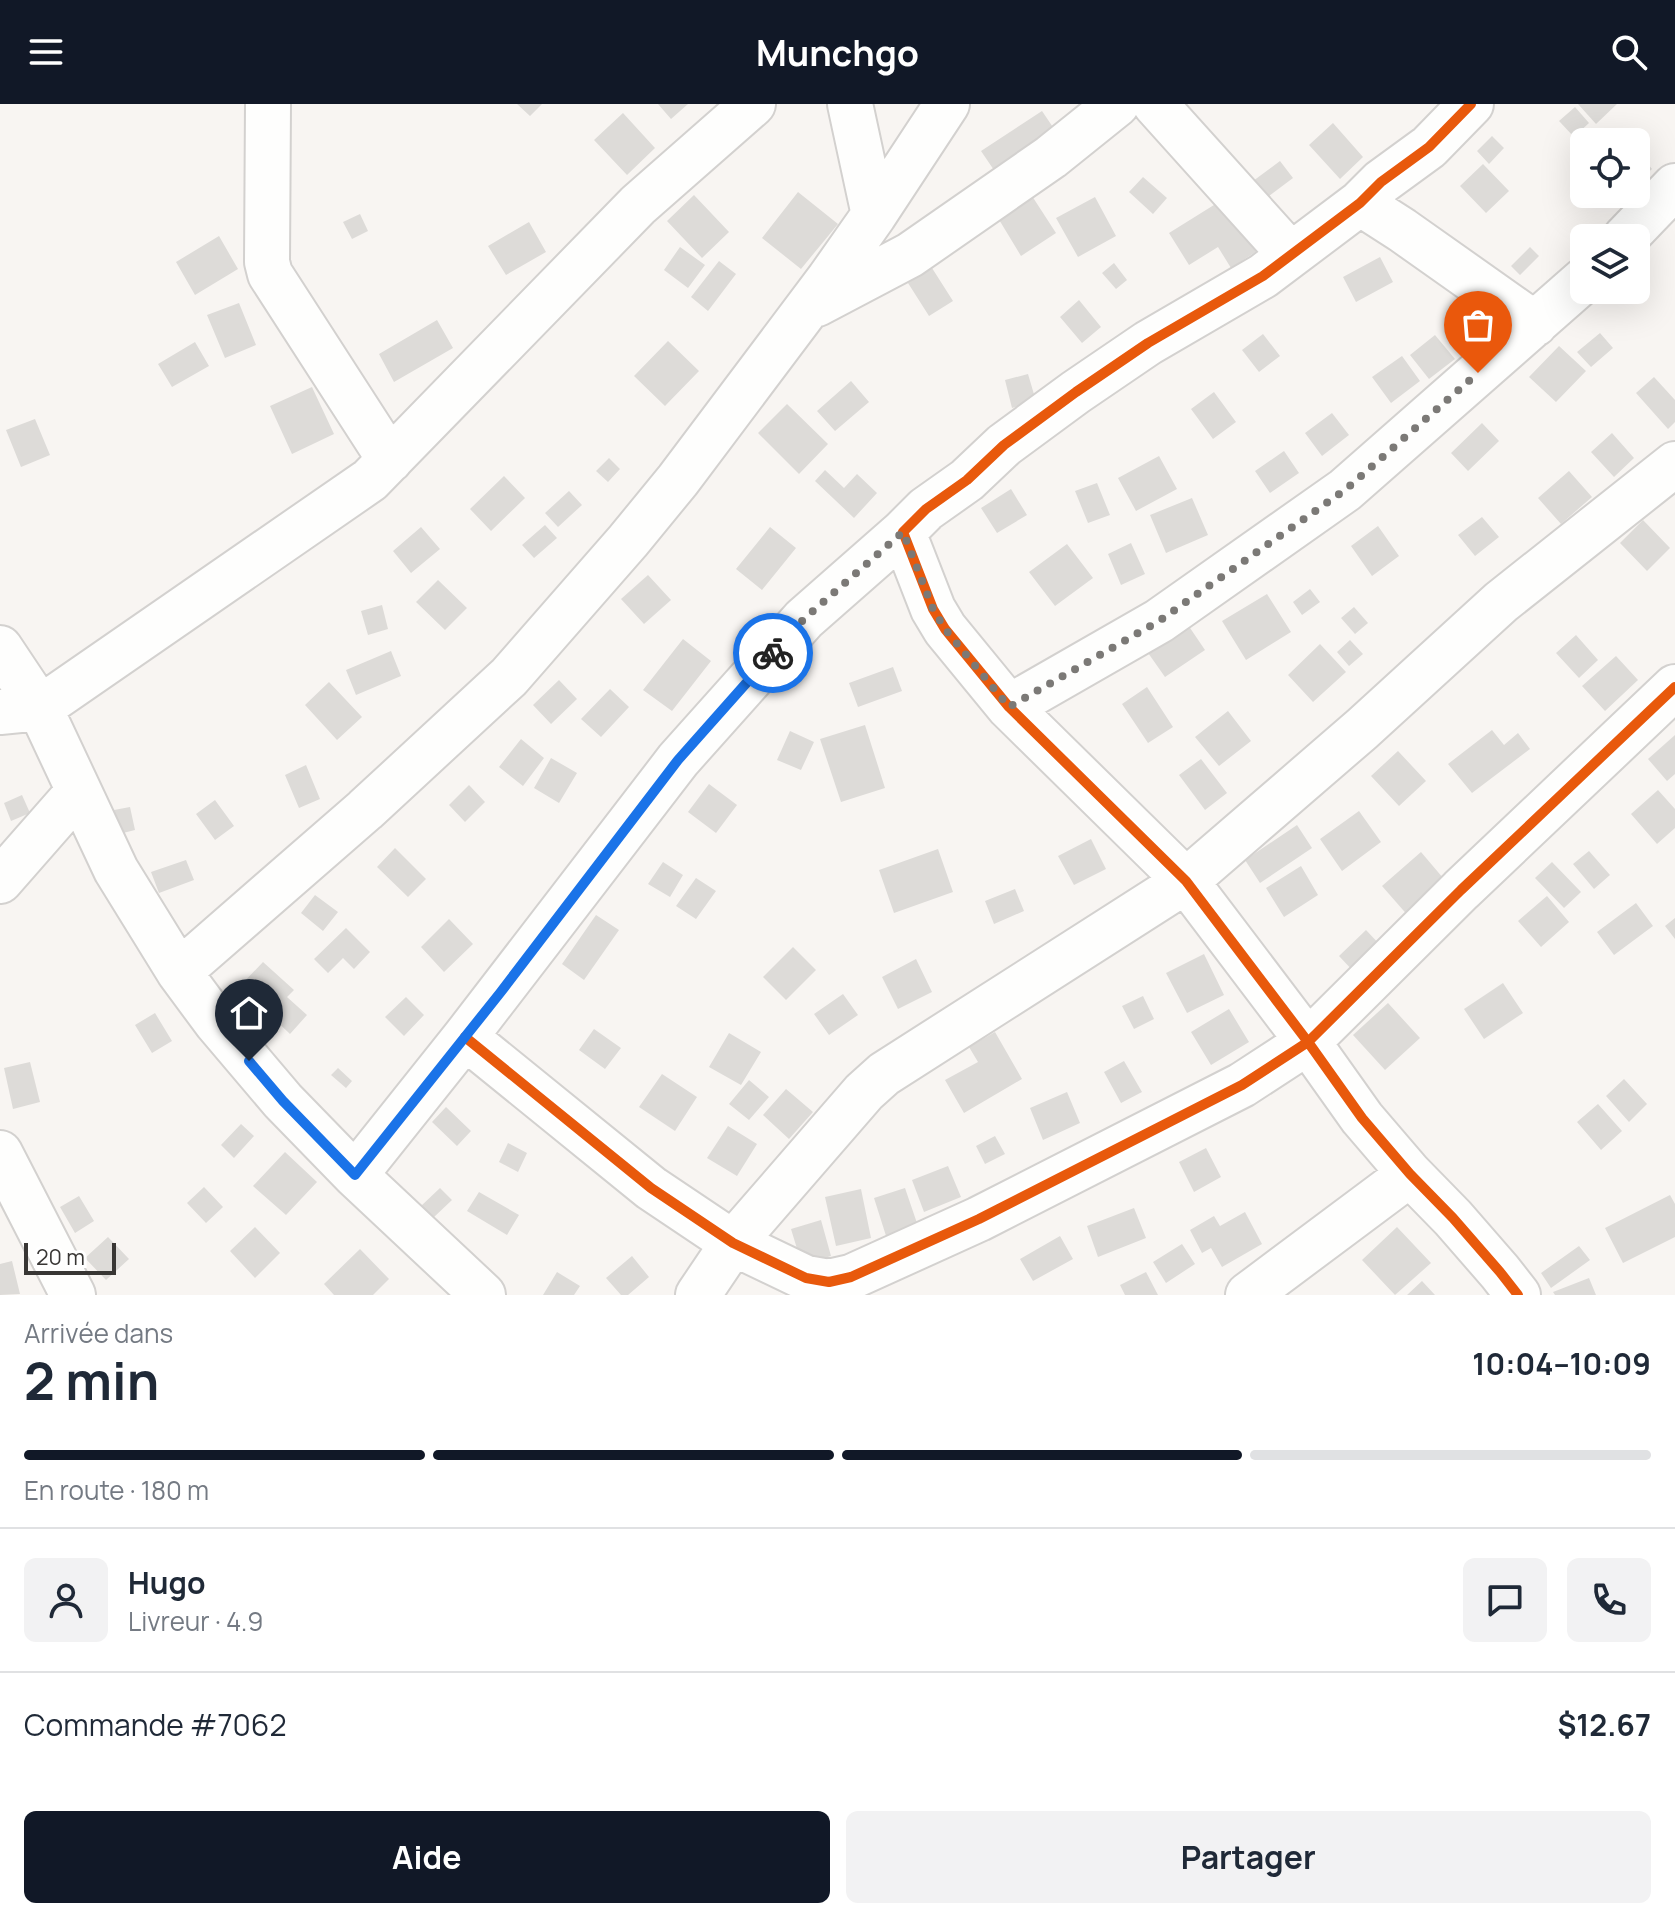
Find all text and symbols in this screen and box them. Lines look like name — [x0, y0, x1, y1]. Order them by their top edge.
text: Munchgo — [756, 28, 919, 77]
icon: menu — [24, 30, 68, 74]
icon: search — [1607, 30, 1651, 74]
map controls — [1570, 128, 1650, 304]
button: locate — [1570, 128, 1650, 208]
button: layers — [1570, 224, 1650, 304]
pin — [1444, 291, 1512, 373]
icon: bag — [1456, 303, 1500, 347]
courier — [733, 613, 813, 693]
icon: bike — [751, 631, 795, 675]
pin — [215, 979, 283, 1061]
icon: home — [227, 991, 271, 1035]
scale bar — [24, 1239, 116, 1275]
text: 20 m — [36, 1242, 85, 1272]
text: Arrivée dans — [24, 1315, 173, 1351]
text: 10:04–10:09 — [1472, 1343, 1651, 1384]
text: 2 min — [24, 1345, 159, 1416]
text: En route · 180 m — [24, 1472, 209, 1508]
button: person — [24, 1558, 108, 1642]
button: chat — [1463, 1558, 1547, 1642]
button: phone — [1567, 1558, 1651, 1642]
text: Hugo — [128, 1562, 205, 1603]
text: Livreur · 4.9 — [128, 1603, 264, 1639]
text: Commande #7062 — [24, 1704, 286, 1745]
text: $12.67 — [1557, 1704, 1651, 1745]
button: Aide — [24, 1811, 830, 1903]
button: Partager — [846, 1811, 1651, 1903]

